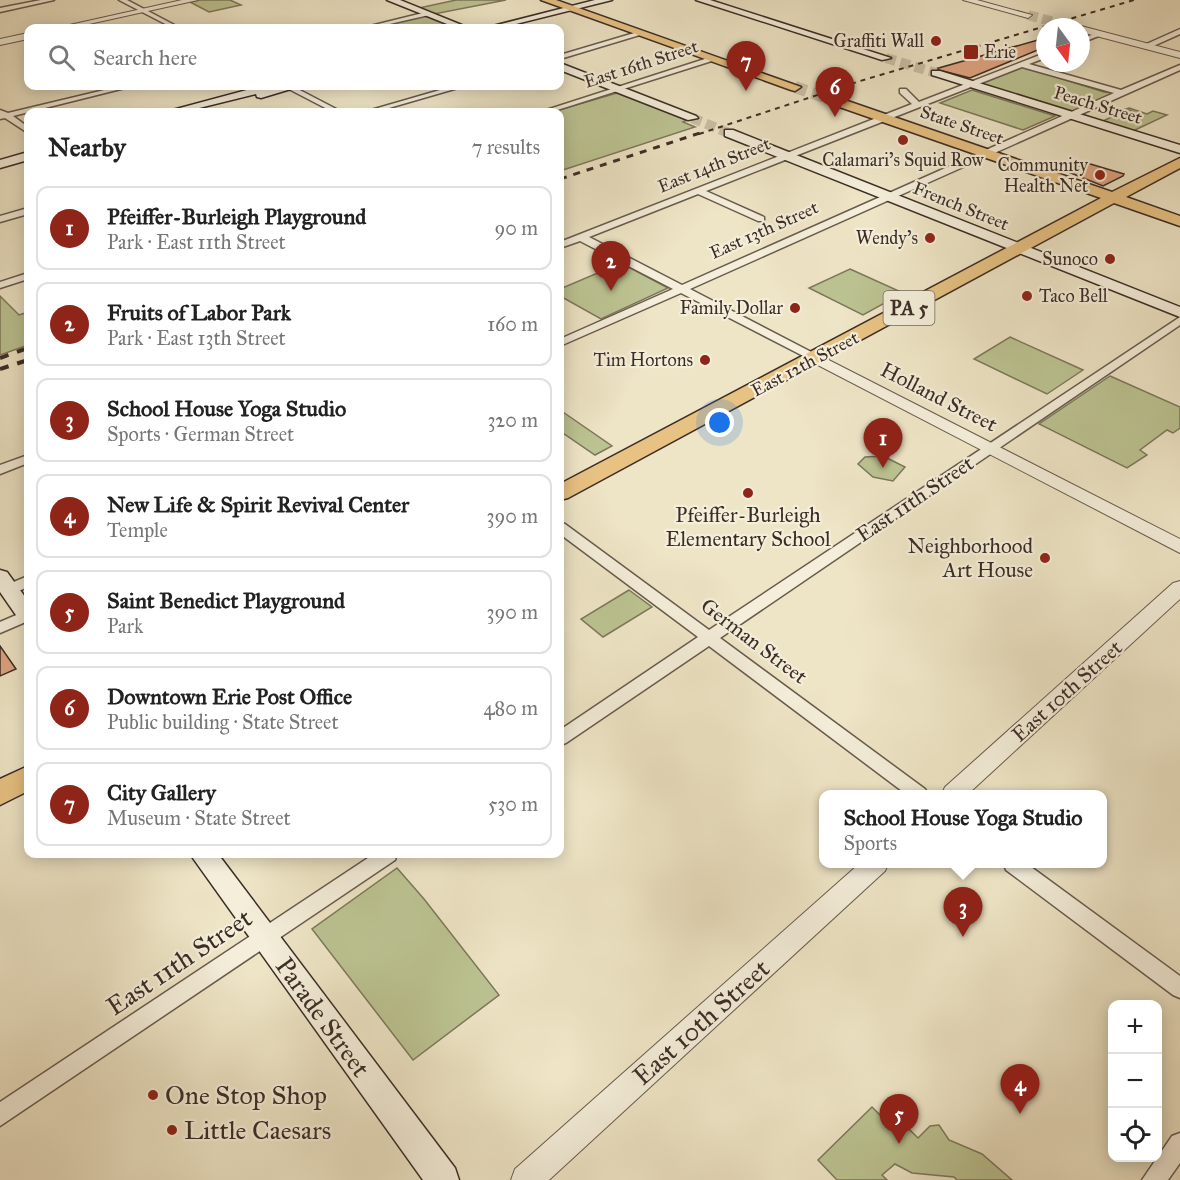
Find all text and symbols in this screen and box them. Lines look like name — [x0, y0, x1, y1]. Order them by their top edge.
north arrow — [1036, 18, 1090, 72]
search box — [24, 24, 564, 90]
place label: Graffiti Wall — [833, 30, 924, 52]
marker: Graffiti Wall — [929, 34, 943, 48]
street label: East 16th Street — [581, 35, 701, 93]
icon: search — [45, 41, 78, 74]
place label: Erie — [984, 41, 1016, 63]
pin: 7 — [726, 42, 766, 91]
marker: Erie — [962, 43, 980, 61]
text: Search here — [93, 44, 197, 71]
pin: 6 — [816, 68, 854, 117]
street label: Peach Street — [1051, 81, 1145, 129]
street label: State Street — [917, 100, 1007, 150]
text: Nearby — [48, 131, 126, 163]
street label: East 14th Street — [655, 132, 774, 198]
marker: Calamari's Squid Row — [896, 133, 910, 147]
text: 7 results — [472, 135, 540, 159]
place label: Calamari's Squid Row — [822, 149, 984, 172]
place label: Community Health Net — [997, 154, 1089, 197]
marker: Community Health Net — [1093, 168, 1107, 182]
street label: French Street — [910, 177, 1013, 235]
street label: East 13th Street — [706, 196, 822, 264]
text: Pfeiffer-Burleigh Playground — [107, 203, 366, 230]
text: 1 — [66, 216, 73, 240]
text: 90 m — [495, 216, 538, 240]
place label: Wendy's — [856, 227, 918, 249]
text: Park · East 11th Street — [107, 230, 286, 254]
marker: Wendy's — [923, 231, 937, 245]
pin: 2 — [592, 242, 630, 291]
place label: Sunoco — [1042, 248, 1098, 270]
marker: Sunoco — [1103, 252, 1117, 266]
place label: Taco Bell — [1039, 285, 1108, 307]
marker: Taco Bell — [1020, 289, 1034, 303]
road number: PA 5 — [884, 291, 934, 325]
place label: Family Dollar — [680, 297, 783, 319]
text: Fruits of Labor Park — [107, 299, 291, 326]
marker: Family Dollar — [788, 301, 802, 315]
text: 2 — [65, 312, 74, 336]
text: 160 m — [487, 312, 538, 336]
text: Park · East 13th Street — [107, 326, 286, 350]
street label: East 12th Street — [748, 326, 863, 401]
place label: Tim Hortons — [594, 349, 693, 371]
marker: Tim Hortons — [698, 353, 712, 367]
street label: Holland Street — [876, 356, 1002, 438]
text: School House Yoga Studio — [107, 395, 346, 422]
text: 3 — [66, 408, 74, 432]
text: 320 m — [487, 408, 538, 432]
your location — [705, 408, 734, 437]
pin: 1 — [864, 418, 902, 468]
text: Sports · German Street — [107, 422, 294, 446]
street label: East 11th Street — [851, 450, 979, 548]
marker: Pfeiffer-Burleigh Elementary School — [741, 486, 755, 500]
text: New Life & Spirit Revival Center — [107, 491, 409, 518]
place label: Pfeiffer-Burleigh Elementary School — [665, 502, 831, 552]
text: 4 — [64, 504, 75, 528]
text: 390 m — [487, 504, 538, 528]
text: Temple — [107, 518, 168, 542]
place label: Neighborhood Art House — [907, 533, 1033, 583]
marker: Neighborhood Art House — [1038, 551, 1052, 565]
text: Saint Benedict Playground — [107, 587, 345, 614]
street label: German Street — [696, 593, 813, 690]
text: 5 — [65, 600, 74, 624]
text: 390 m — [487, 600, 538, 624]
text: Park — [107, 614, 143, 638]
street label: East 10th Street — [1006, 634, 1128, 747]
text: Downtown Erie Post Office — [107, 683, 352, 710]
text: 6 — [64, 696, 75, 720]
text: 480 m — [483, 696, 538, 720]
text: Public building · State Street — [107, 710, 339, 734]
text: City Gallery — [107, 779, 216, 806]
popup — [819, 790, 1107, 868]
text: 7 — [64, 792, 75, 816]
text: 530 m — [488, 792, 538, 816]
text: School House Yoga Studio — [843, 804, 1083, 831]
text: Museum · State Street — [107, 806, 291, 830]
text: Sports — [843, 831, 897, 855]
pin: 3 — [944, 888, 982, 937]
street label: East 11th Street — [100, 902, 258, 1022]
street label: Parade Street — [269, 951, 377, 1083]
street label: East 10th Street — [626, 952, 776, 1092]
map controls — [1108, 1000, 1162, 1162]
button: + — [1108, 1000, 1162, 1054]
button: − — [1108, 1054, 1162, 1108]
pin: 4 — [1000, 1064, 1040, 1114]
place label: One Stop Shop — [165, 1079, 327, 1111]
marker: One Stop Shop — [146, 1088, 160, 1102]
pin: 5 — [880, 1094, 918, 1144]
button: locate — [1108, 1108, 1162, 1162]
place label: Little Caesars — [184, 1114, 331, 1146]
marker: Little Caesars — [165, 1123, 179, 1137]

